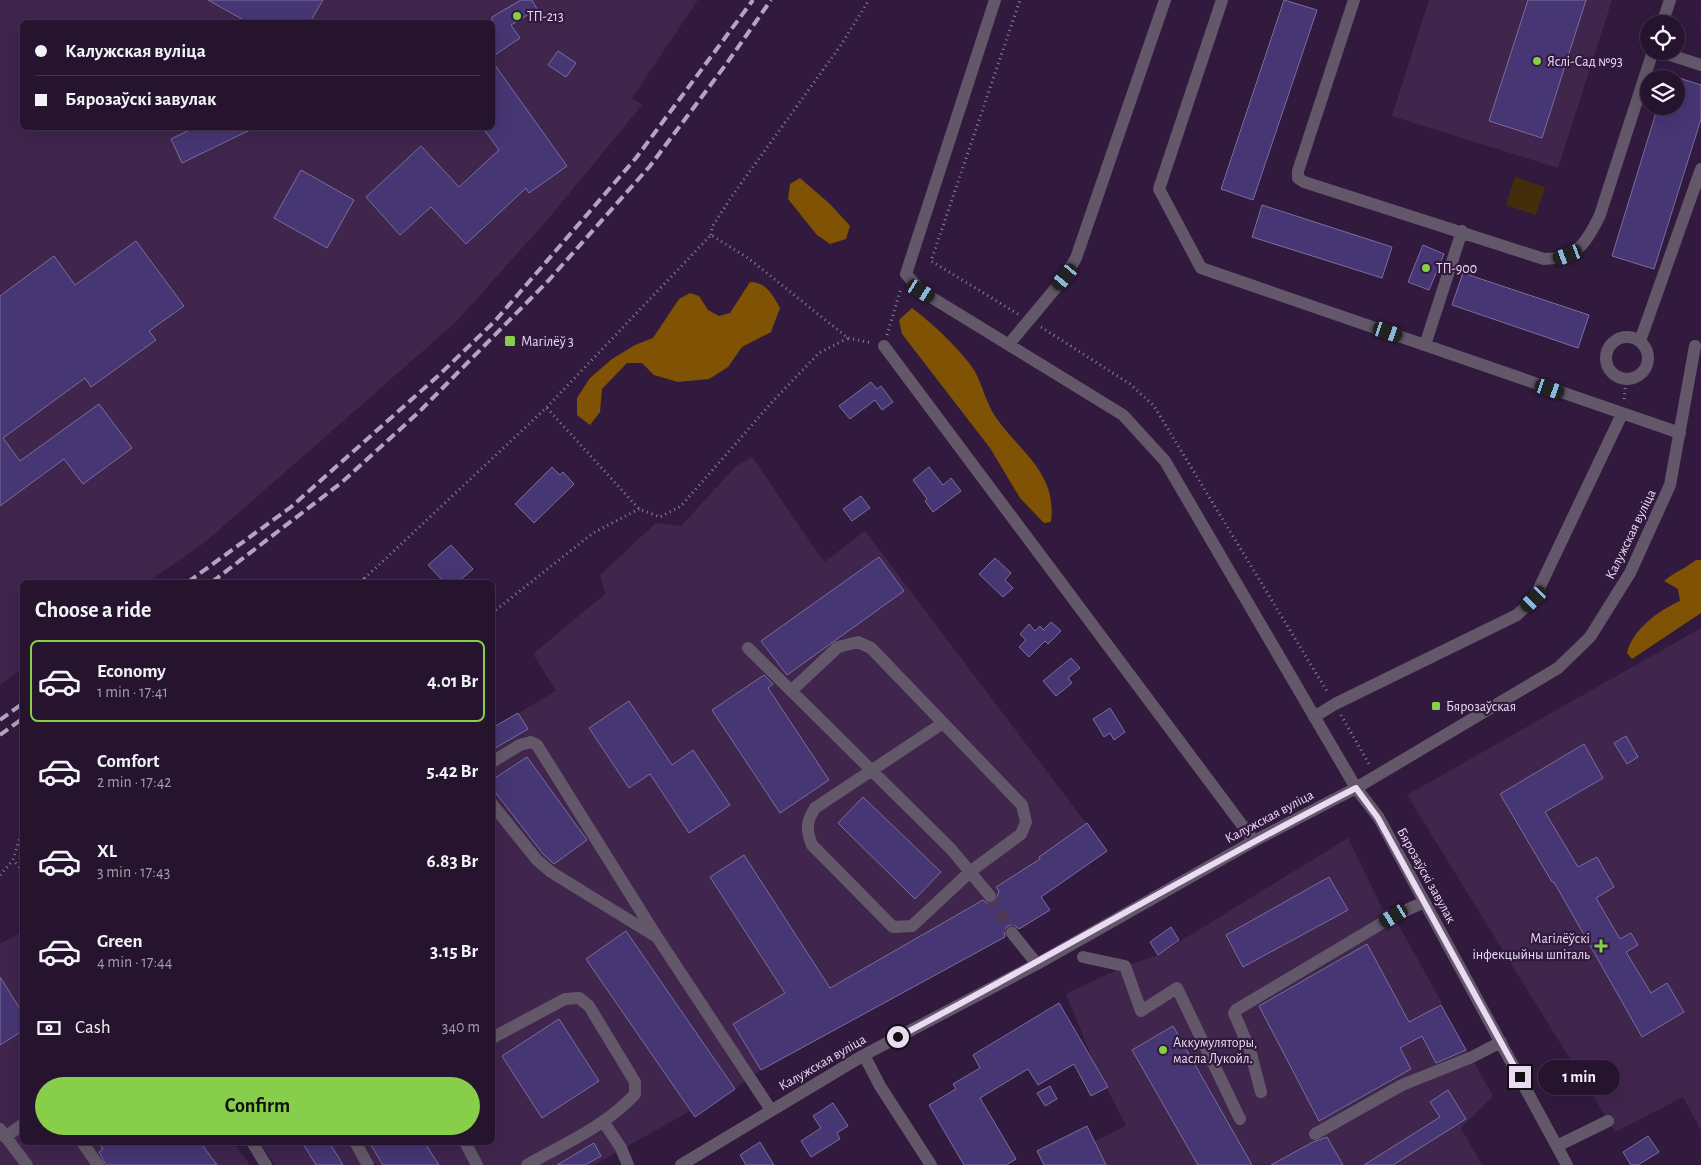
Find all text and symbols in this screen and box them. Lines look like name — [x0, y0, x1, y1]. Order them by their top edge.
marker: ТП-213 — [511, 10, 523, 22]
place label: ТП-213 — [527, 10, 564, 24]
map controls — [1640, 15, 1685, 115]
button: locate — [1640, 15, 1685, 60]
text: Калужская вуліца — [65, 42, 206, 61]
marker: Яслі-Сад №93 — [1531, 55, 1543, 67]
place label: Яслі-Сад №93 — [1547, 55, 1623, 69]
button: layers — [1640, 70, 1685, 115]
text: Бярозаўскі завулак — [65, 90, 216, 109]
car — [1551, 243, 1584, 267]
car — [1049, 261, 1080, 293]
marker: ТП-900 — [1420, 262, 1432, 274]
place label: ТП-900 — [1436, 262, 1477, 276]
car — [904, 277, 937, 305]
car — [1371, 320, 1404, 344]
marker: Магілёў 3 — [503, 334, 517, 348]
place label: Магілёў 3 — [521, 335, 574, 349]
car — [1533, 377, 1566, 401]
street label: Калужская вуліца — [1603, 487, 1659, 582]
car — [1518, 583, 1549, 615]
text: Choose a ride — [35, 599, 151, 621]
icon: car — [37, 659, 82, 704]
text: Economy — [97, 662, 166, 681]
text: 4.01 Br — [427, 672, 478, 691]
text: 1 min · 17:41 — [97, 684, 168, 700]
marker: Бярозаўская — [1430, 700, 1442, 712]
place label: Бярозаўская — [1446, 700, 1516, 714]
icon: car — [37, 749, 82, 794]
text: Comfort — [97, 752, 159, 771]
text: 5.42 Br — [427, 762, 478, 781]
text: 2 min · 17:42 — [97, 774, 172, 790]
street label: Калужская вуліца — [1223, 787, 1317, 846]
street label: Бярозаўскі завулак — [1394, 825, 1458, 926]
icon: car — [37, 839, 82, 884]
text: XL — [97, 842, 117, 861]
text: 6.83 Br — [427, 852, 478, 871]
text: 3 min · 17:43 — [97, 864, 170, 880]
car — [1377, 902, 1410, 930]
icon: car — [37, 929, 82, 974]
text: Green — [97, 932, 143, 951]
place label: Магілёўскі інфекцыйны шпіталь — [1473, 932, 1590, 962]
marker: Магілёўскі інфекцыйны шпіталь — [1594, 939, 1608, 953]
text: 3.15 Br — [430, 942, 478, 961]
text: 4 min · 17:44 — [97, 954, 172, 970]
icon: cash — [35, 1014, 63, 1042]
text: Cash — [75, 1018, 111, 1037]
text: 340 m — [442, 1019, 480, 1035]
route start — [887, 1026, 909, 1048]
street label: Калужская вуліца — [777, 1032, 869, 1093]
place label: Аккумуляторы, масла Лукойл. — [1173, 1036, 1257, 1066]
marker: Аккумуляторы, масла Лукойл. — [1157, 1044, 1169, 1056]
callout: 1 min — [1538, 1060, 1620, 1094]
route end — [1509, 1066, 1531, 1088]
text: 1 min — [1562, 1069, 1596, 1085]
button: Confirm — [35, 1077, 480, 1135]

